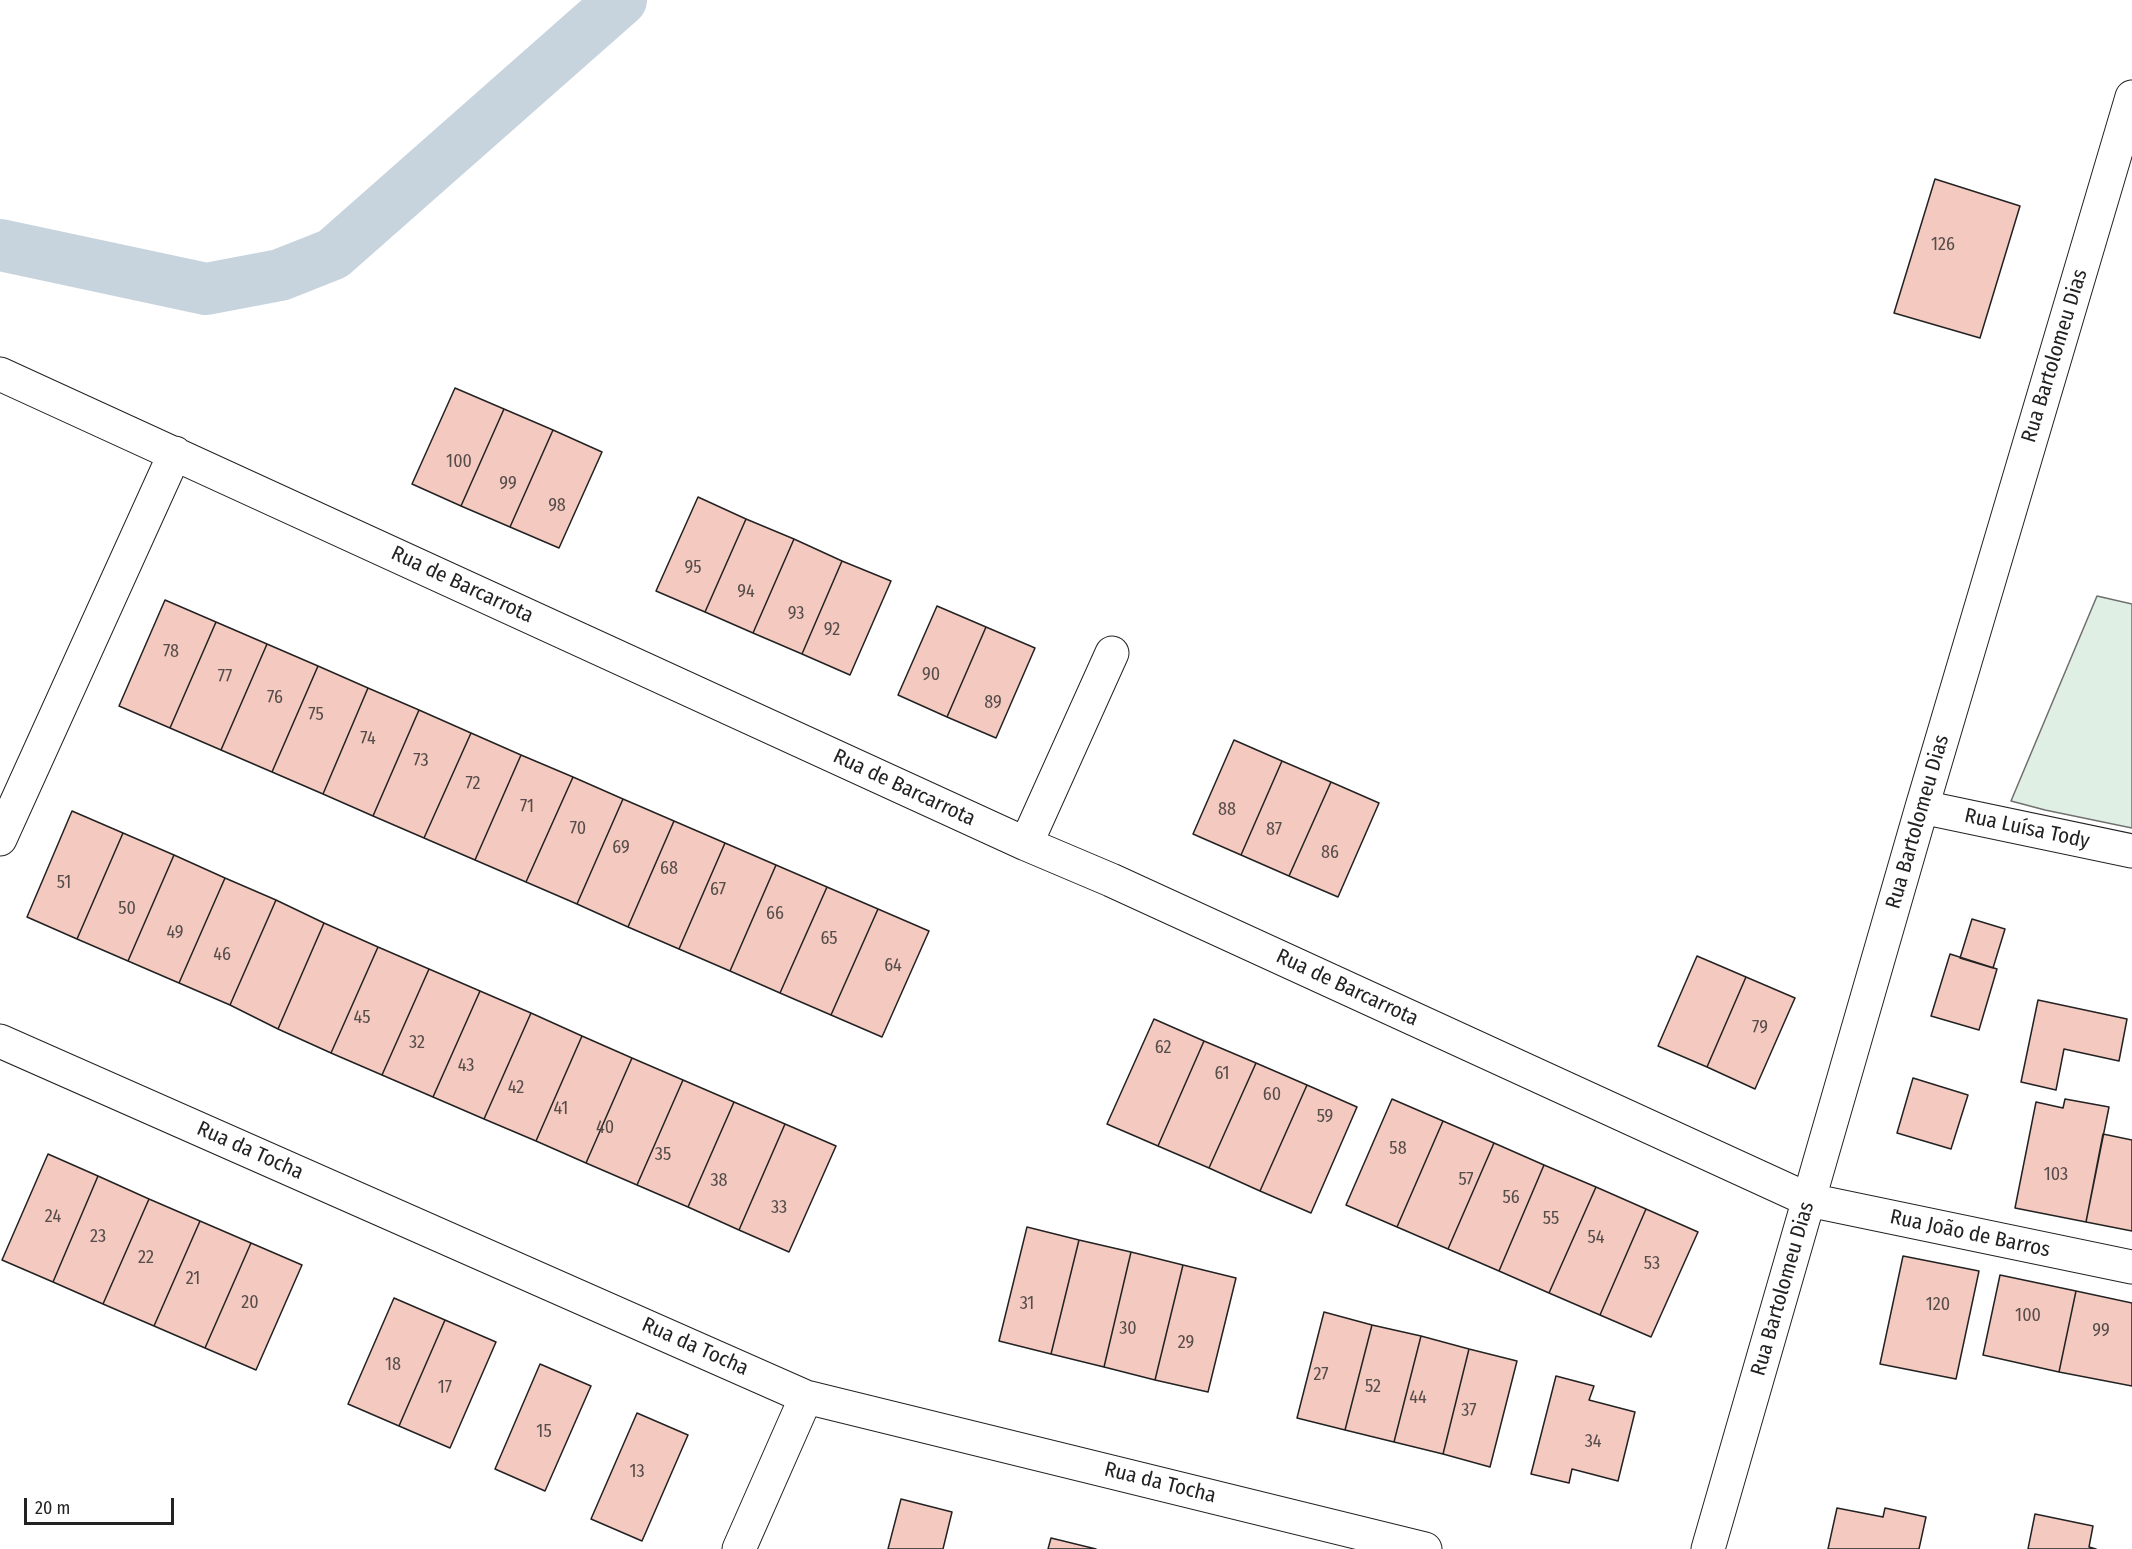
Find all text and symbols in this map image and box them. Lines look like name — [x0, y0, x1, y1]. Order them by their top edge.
house number: 126 — [1931, 234, 1955, 256]
street label: Rua Bartolomeu Dias — [2017, 266, 2093, 446]
house number: 100 — [446, 451, 472, 473]
house number: 99 — [499, 473, 517, 495]
house number: 98 — [548, 495, 566, 517]
street label: Rua de Barcarrota — [387, 541, 537, 629]
house number: 95 — [684, 557, 702, 579]
house number: 94 — [737, 581, 755, 603]
house number: 93 — [788, 603, 804, 625]
house number: 92 — [824, 619, 840, 641]
house number: 78 — [163, 641, 179, 663]
house number: 90 — [922, 664, 940, 686]
house number: 77 — [218, 666, 232, 688]
house number: 76 — [267, 687, 283, 709]
house number: 89 — [984, 692, 1002, 714]
house number: 75 — [308, 704, 324, 726]
house number: 74 — [360, 728, 376, 750]
street label: Rua Bartolomeu Dias — [1881, 732, 1955, 912]
street label: Rua de Barcarrota — [829, 744, 979, 832]
house number: 73 — [413, 750, 429, 772]
house number: 72 — [465, 773, 481, 795]
house number: 71 — [520, 796, 534, 818]
house number: 88 — [1218, 799, 1236, 821]
street label: Rua Luísa Tody — [1962, 803, 2092, 855]
house number: 70 — [570, 818, 586, 840]
house number: 87 — [1266, 819, 1282, 841]
house number: 69 — [612, 837, 630, 859]
house number: 86 — [1321, 842, 1339, 864]
house number: 68 — [660, 858, 678, 880]
house number: 51 — [57, 872, 71, 894]
house number: 67 — [710, 879, 726, 901]
house number: 50 — [118, 898, 136, 920]
house number: 66 — [766, 903, 784, 925]
house number: 49 — [166, 922, 184, 944]
house number: 65 — [820, 928, 838, 950]
house number: 46 — [213, 944, 231, 966]
street label: Rua de Barcarrota — [1272, 944, 1422, 1032]
house number: 64 — [884, 955, 902, 977]
house number: 45 — [354, 1007, 370, 1029]
house number: 79 — [1752, 1017, 1768, 1039]
house number: 32 — [409, 1032, 425, 1054]
house number: 62 — [1155, 1037, 1171, 1059]
house number: 43 — [458, 1055, 474, 1077]
house number: 61 — [1214, 1063, 1230, 1085]
house number: 42 — [508, 1077, 524, 1099]
house number: 60 — [1263, 1084, 1281, 1106]
house number: 41 — [554, 1098, 568, 1120]
house number: 59 — [1317, 1106, 1333, 1128]
street label: Rua da Tocha — [193, 1116, 307, 1186]
house number: 40 — [596, 1117, 614, 1139]
house number: 58 — [1389, 1138, 1407, 1160]
house number: 35 — [655, 1144, 671, 1166]
house number: 103 — [2044, 1164, 2068, 1186]
house number: 57 — [1458, 1169, 1474, 1191]
house number: 38 — [710, 1170, 728, 1192]
house number: 56 — [1502, 1187, 1520, 1209]
house number: 33 — [771, 1197, 787, 1219]
street label: Rua Bartolomeu Dias — [1746, 1199, 1820, 1379]
street label: Rua João de Barros — [1888, 1205, 2052, 1263]
house number: 24 — [45, 1206, 61, 1228]
house number: 55 — [1543, 1208, 1559, 1230]
house number: 23 — [90, 1226, 106, 1248]
house number: 54 — [1588, 1227, 1604, 1249]
house number: 22 — [138, 1247, 154, 1269]
house number: 53 — [1644, 1253, 1660, 1275]
house number: 21 — [186, 1268, 200, 1290]
house number: 20 — [241, 1292, 259, 1314]
house number: 31 — [1020, 1293, 1034, 1315]
house number: 120 — [1926, 1294, 1950, 1316]
house number: 100 — [2015, 1305, 2041, 1327]
street label: Rua da Tocha — [638, 1312, 752, 1382]
house number: 30 — [1119, 1318, 1137, 1340]
house number: 99 — [2092, 1320, 2110, 1342]
house number: 29 — [1178, 1332, 1194, 1354]
house number: 18 — [385, 1354, 401, 1376]
house number: 27 — [1313, 1364, 1329, 1386]
house number: 52 — [1365, 1376, 1381, 1398]
house number: 17 — [438, 1377, 452, 1399]
house number: 44 — [1409, 1387, 1427, 1409]
house number: 37 — [1461, 1400, 1477, 1422]
house number: 15 — [536, 1421, 552, 1443]
house number: 34 — [1585, 1431, 1601, 1453]
street label: Rua da Tocha — [1102, 1457, 1218, 1509]
house number: 13 — [629, 1461, 645, 1483]
scale bar — [27, 1486, 177, 1524]
text: 20 m — [35, 1497, 70, 1519]

